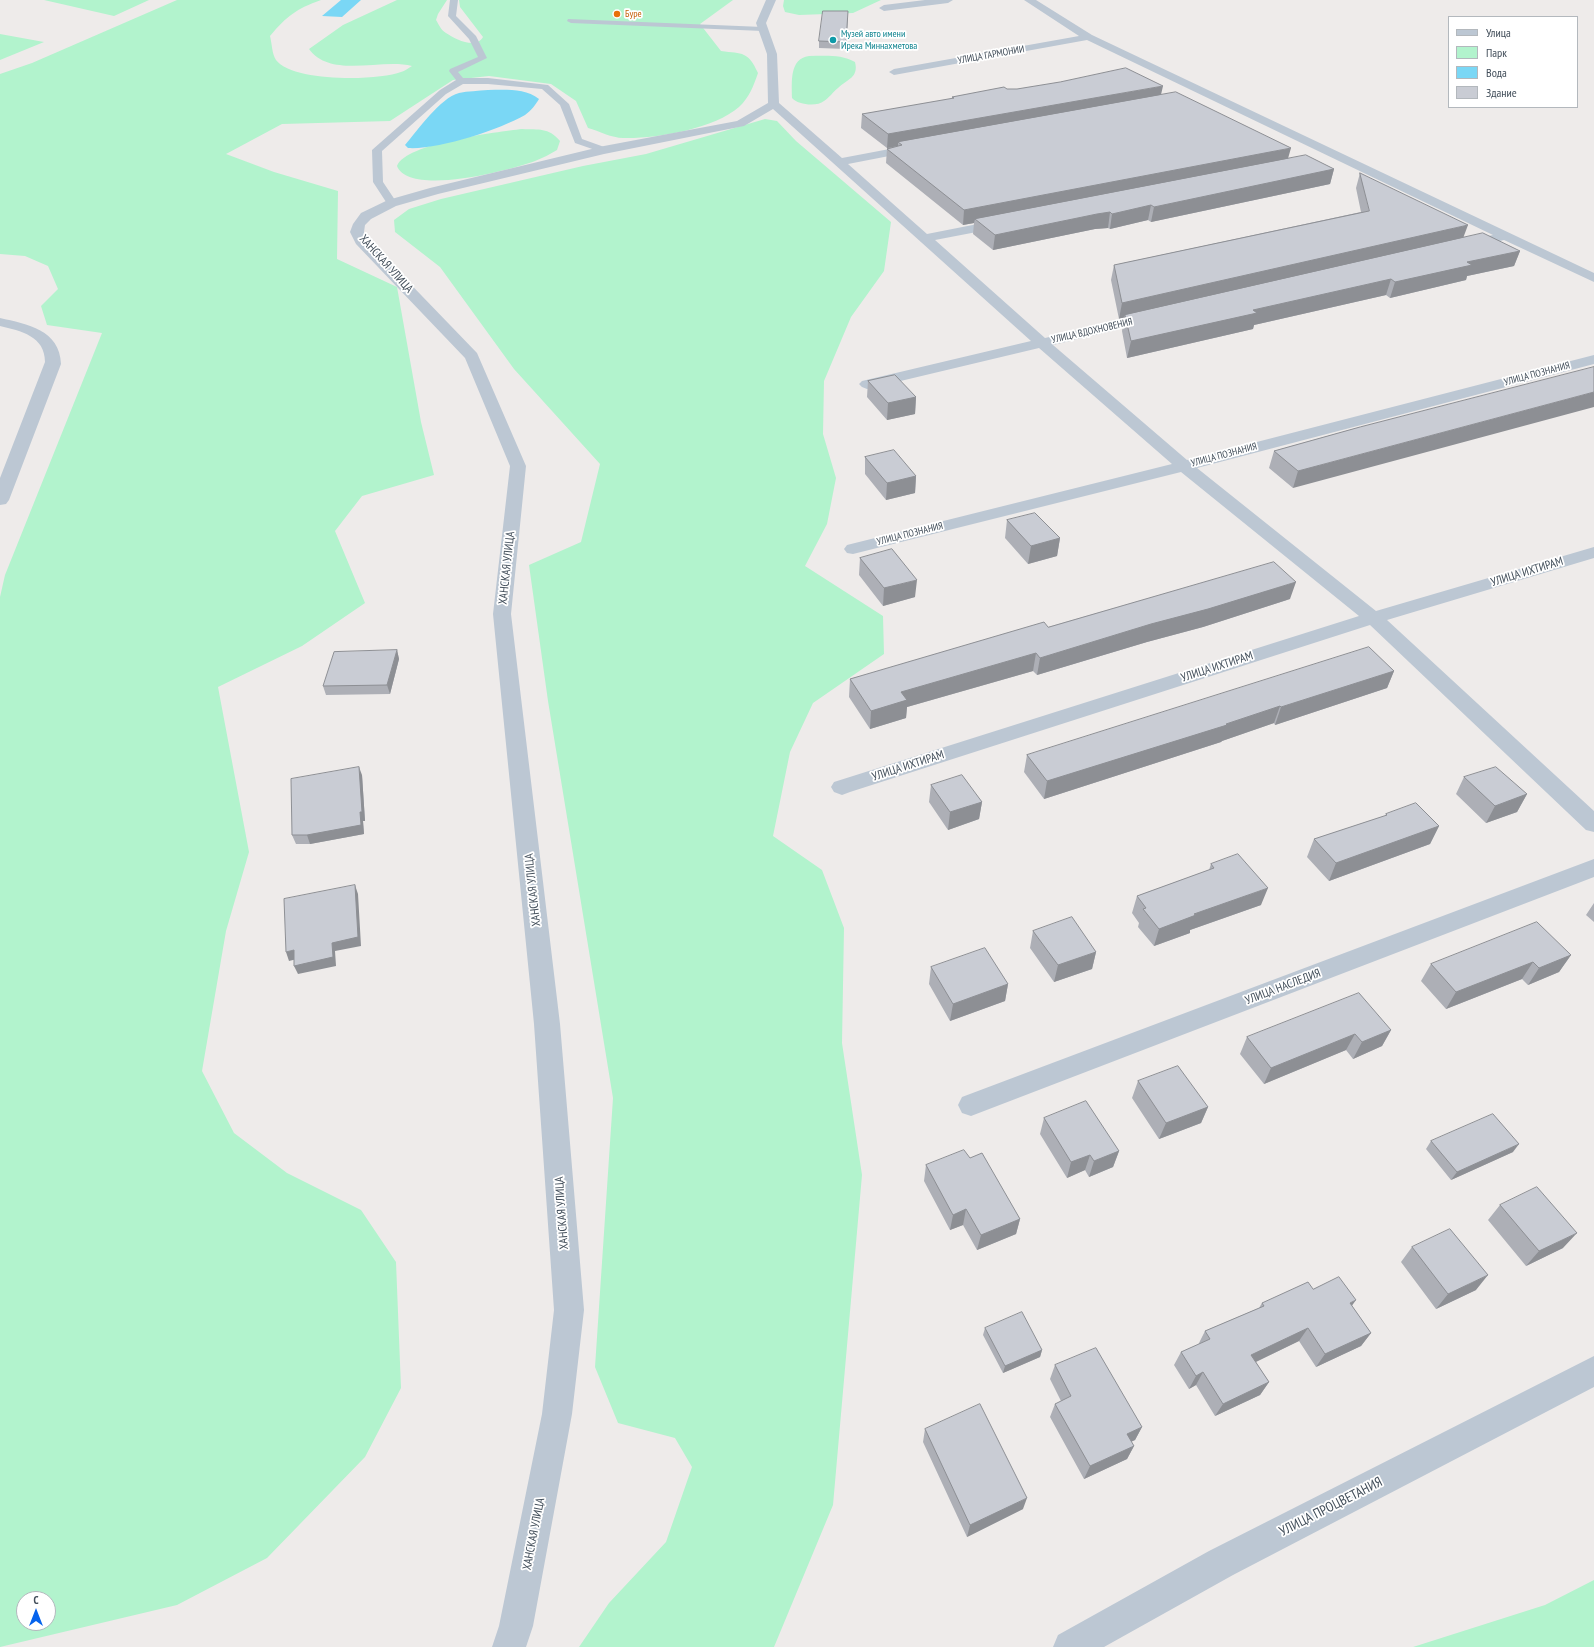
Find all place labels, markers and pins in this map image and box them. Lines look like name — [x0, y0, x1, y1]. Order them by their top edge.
place label: Буре — [625, 8, 642, 20]
marker: Буре — [612, 9, 622, 19]
place label: Музей авто имени Ирека Миннахметова — [841, 28, 917, 52]
marker: Музей авто имени Ирека Миннахметова — [828, 35, 838, 45]

